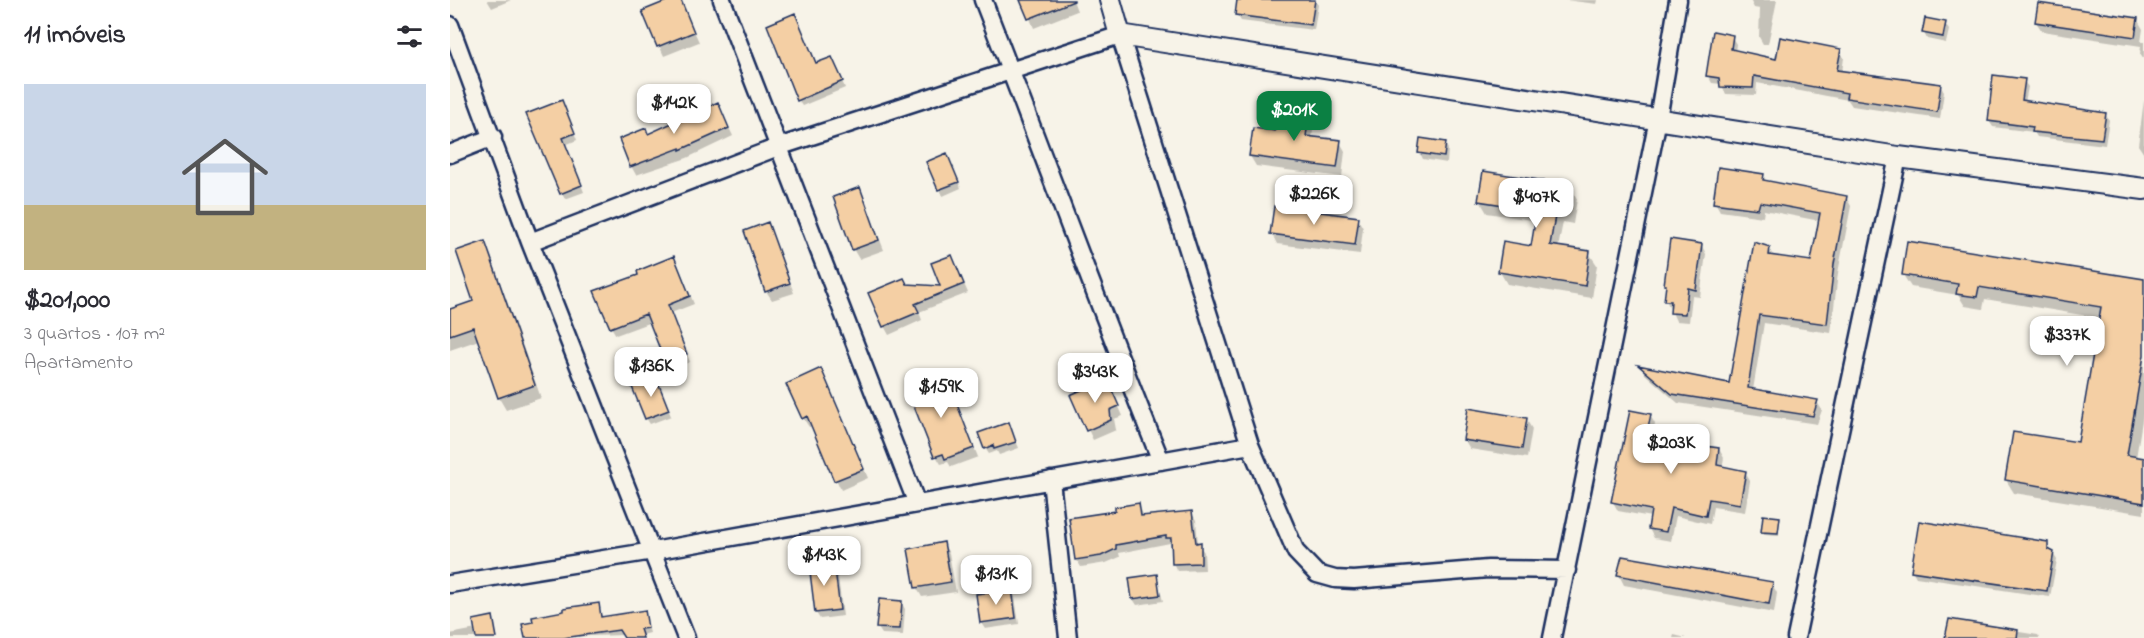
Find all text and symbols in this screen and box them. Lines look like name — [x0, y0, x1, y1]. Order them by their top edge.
text: 11 imóveis — [24, 17, 126, 55]
icon: filters — [393, 20, 426, 53]
pin: $142K — [632, 84, 716, 135]
text: $142K — [651, 89, 697, 118]
pin: $201K — [1252, 91, 1336, 142]
text: $201K — [1271, 96, 1317, 125]
icon: home — [171, 123, 279, 231]
pin: $226K — [1272, 175, 1356, 226]
pin: $407K — [1494, 178, 1578, 229]
text: $226K — [1289, 180, 1339, 209]
text: $407K — [1513, 183, 1559, 212]
text: $201,000 — [24, 282, 110, 320]
pin: $337K — [2025, 316, 2109, 367]
text: 3 quartos · 107 m² — [24, 320, 165, 349]
text: $337K — [2044, 321, 2090, 350]
pin: $136K — [609, 347, 693, 398]
text: Apartamento — [24, 349, 133, 378]
text: $136K — [628, 352, 674, 381]
pin: $343K — [1053, 353, 1137, 404]
text: $343K — [1072, 358, 1118, 387]
pin: $159K — [899, 368, 983, 419]
text: $159K — [918, 373, 964, 402]
pin: $203K — [1629, 424, 1713, 475]
text: $203K — [1647, 429, 1695, 458]
pin: $143K — [782, 536, 866, 587]
text: $143K — [802, 541, 846, 570]
pin: $131K — [954, 555, 1038, 606]
text: $131K — [975, 560, 1017, 589]

